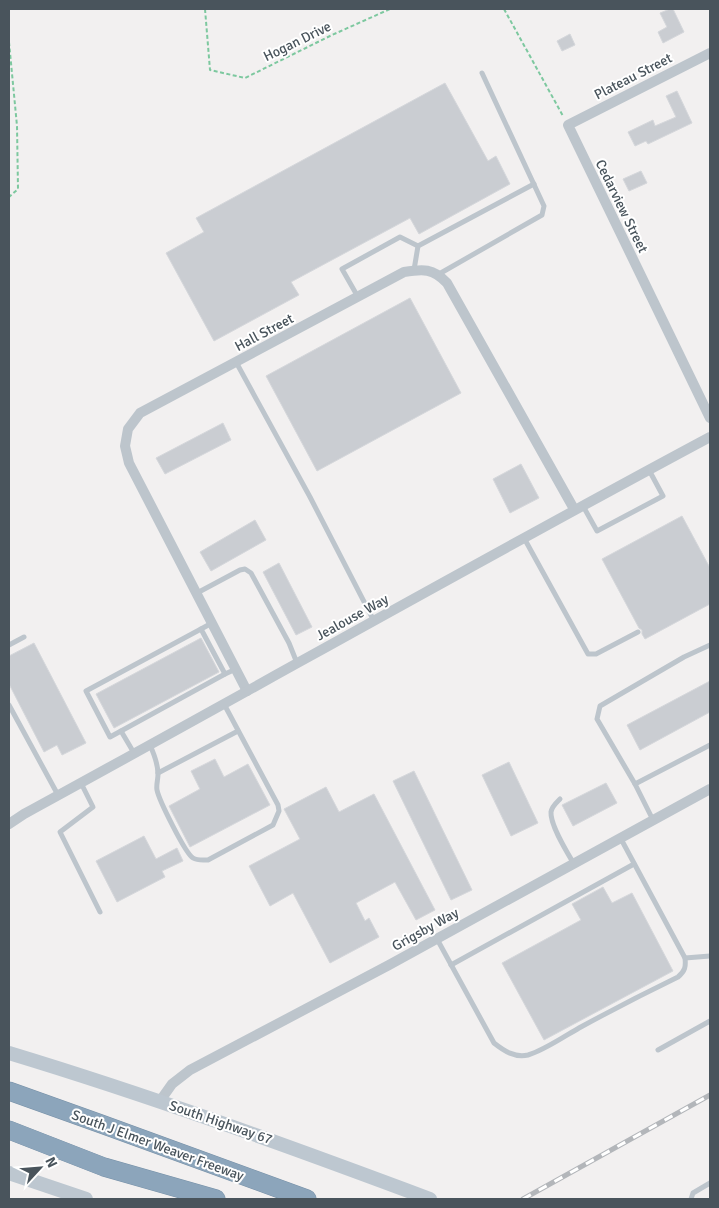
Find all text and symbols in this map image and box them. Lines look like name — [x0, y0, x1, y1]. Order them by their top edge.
street label: Hogan Drive — [261, 18, 334, 65]
street label: Plateau Street — [591, 50, 675, 103]
street label: Cedarview Street — [592, 157, 652, 256]
street label: Hall Street — [232, 310, 297, 355]
street label: Jealouse Way — [313, 590, 392, 644]
street label: Grigsby Way — [389, 904, 462, 955]
street label: South Highway 67 — [167, 1097, 275, 1148]
street label: South J Elmer Weaver Freeway — [69, 1106, 247, 1185]
north arrow — [15, 1143, 65, 1193]
text: N — [41, 1154, 61, 1171]

